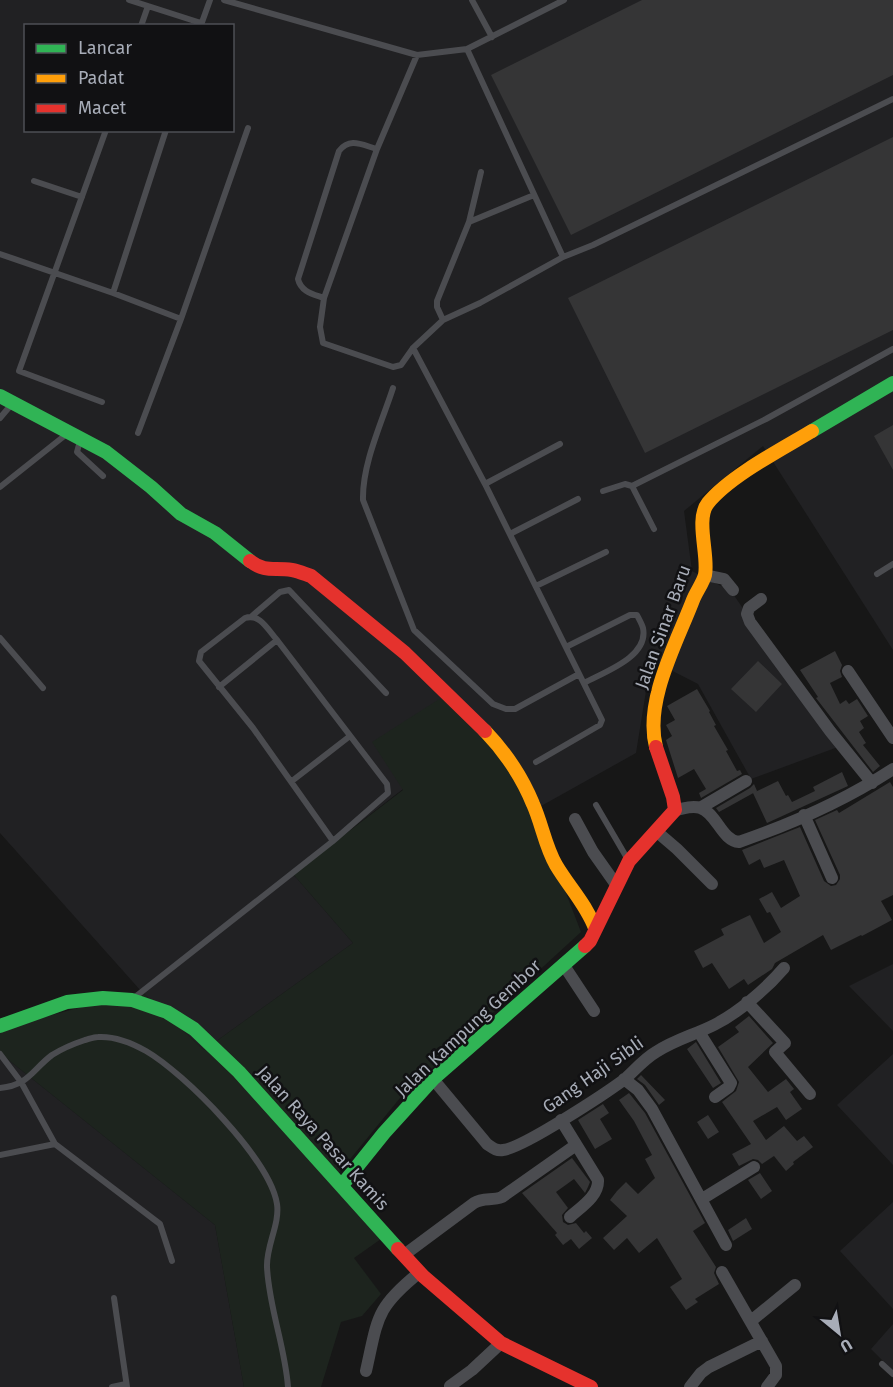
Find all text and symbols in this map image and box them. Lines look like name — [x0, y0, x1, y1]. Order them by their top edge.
legend — [24, 24, 234, 132]
text: Lancar — [78, 37, 132, 59]
text: Padat — [78, 67, 125, 89]
text: Macet — [78, 97, 127, 119]
street label: Jalan Sinar Baru — [630, 562, 696, 692]
street label: Jalan Kampung Gembor — [390, 955, 546, 1101]
street label: Gang Haji Sibli — [538, 1032, 648, 1118]
street label: Jalan Raya Pasar Kamis — [252, 1061, 394, 1215]
north arrow — [809, 1303, 869, 1363]
text: U — [837, 1335, 856, 1356]

